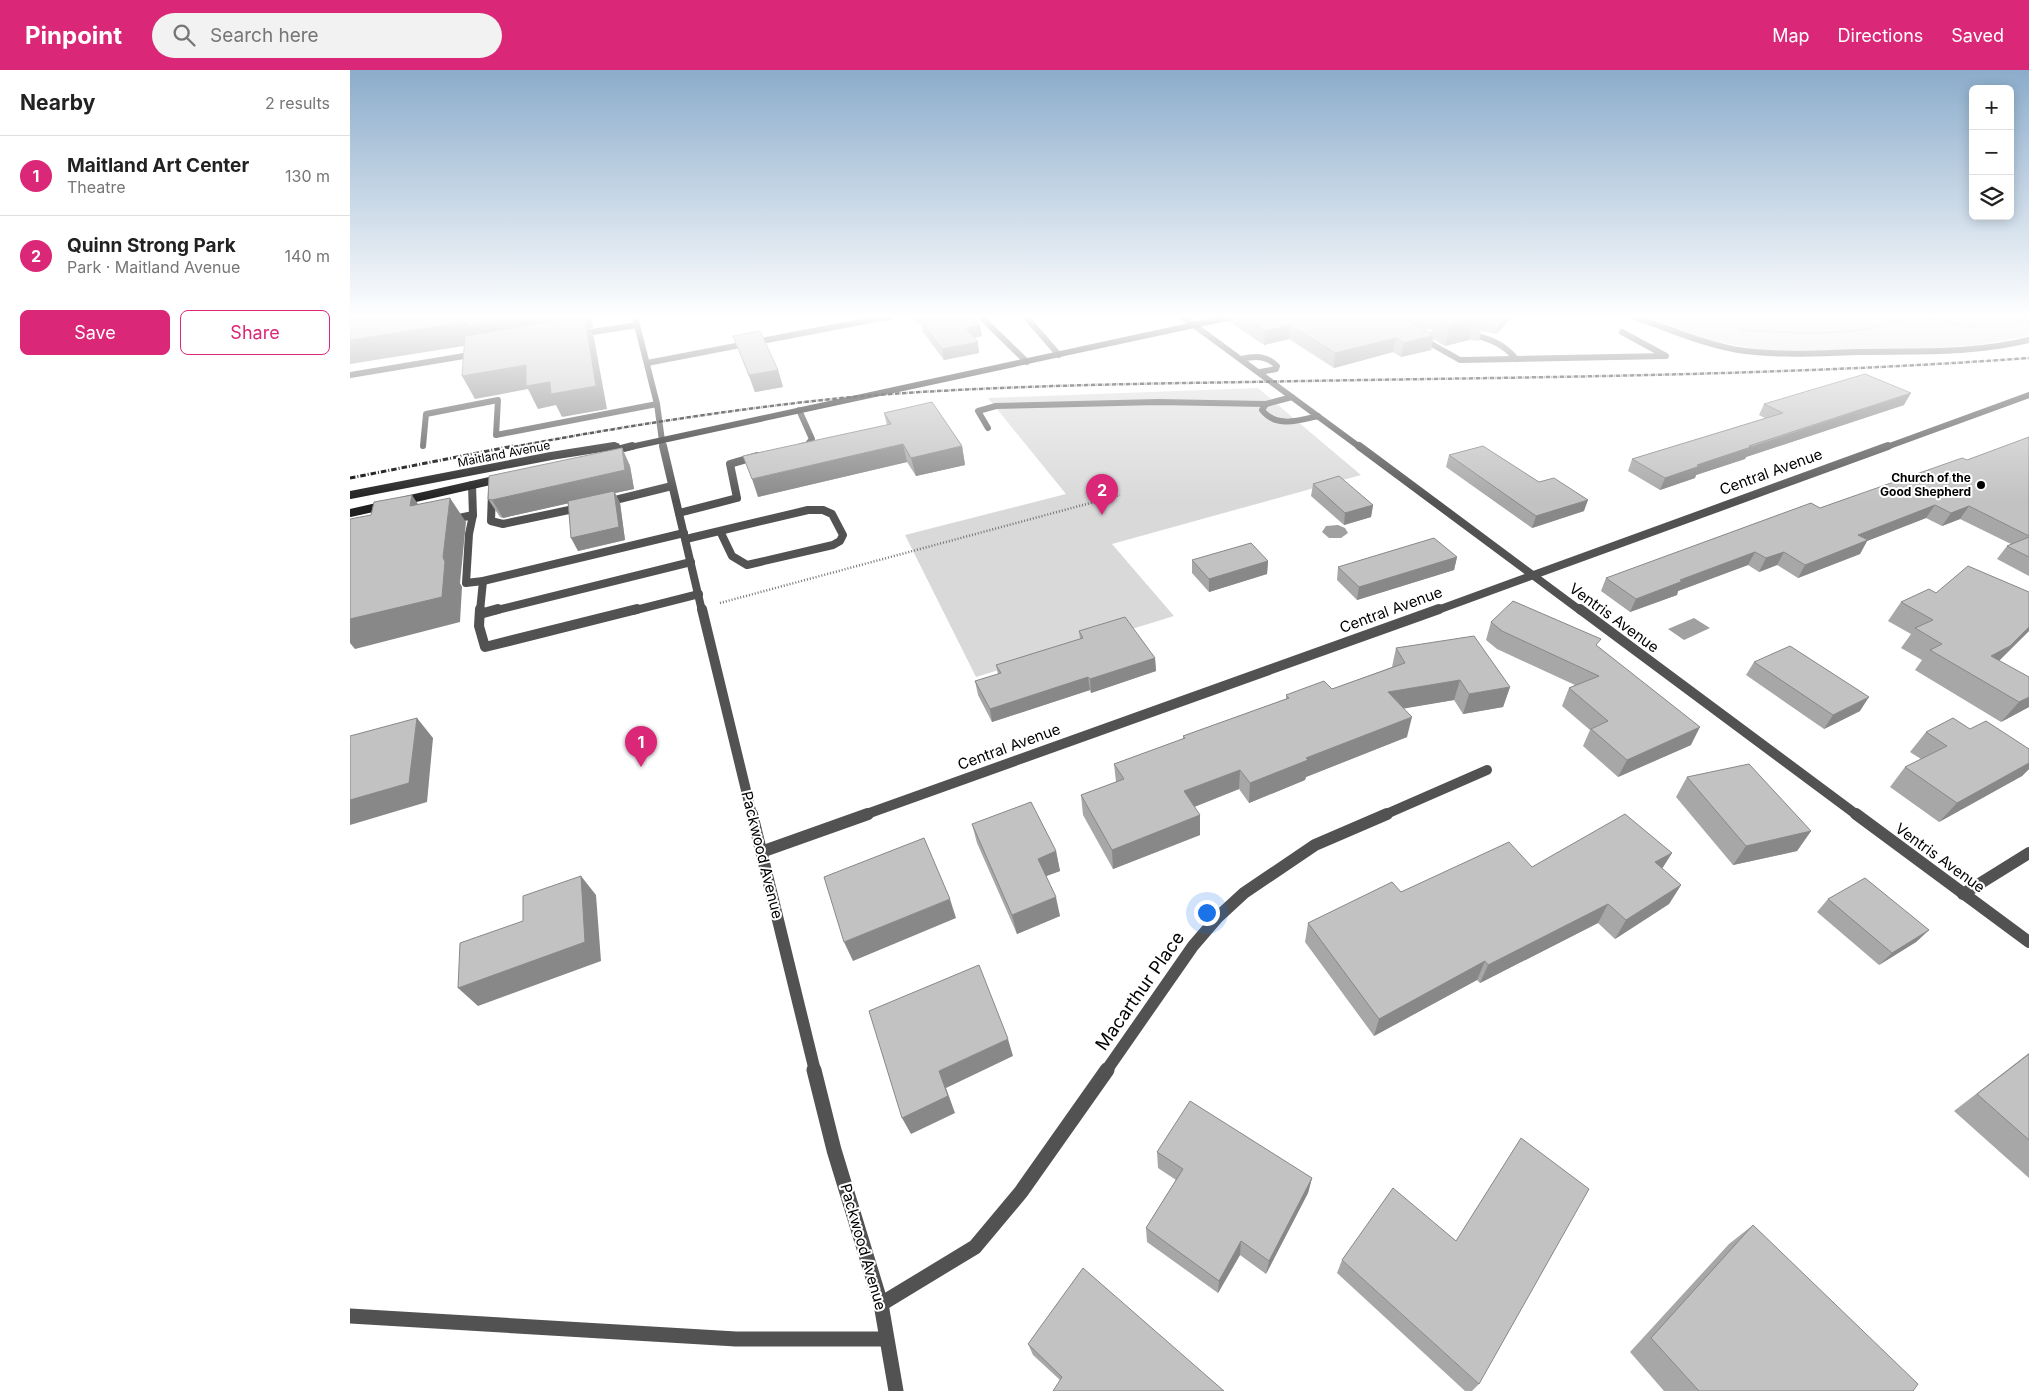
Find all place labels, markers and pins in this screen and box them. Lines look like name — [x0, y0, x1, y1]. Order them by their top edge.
place label: Church of the Good Shepherd — [1880, 470, 1971, 499]
pin: 2 — [1086, 474, 1118, 515]
marker: Church of the Good Shepherd — [1975, 479, 1987, 491]
pin: 1 — [625, 726, 657, 767]

